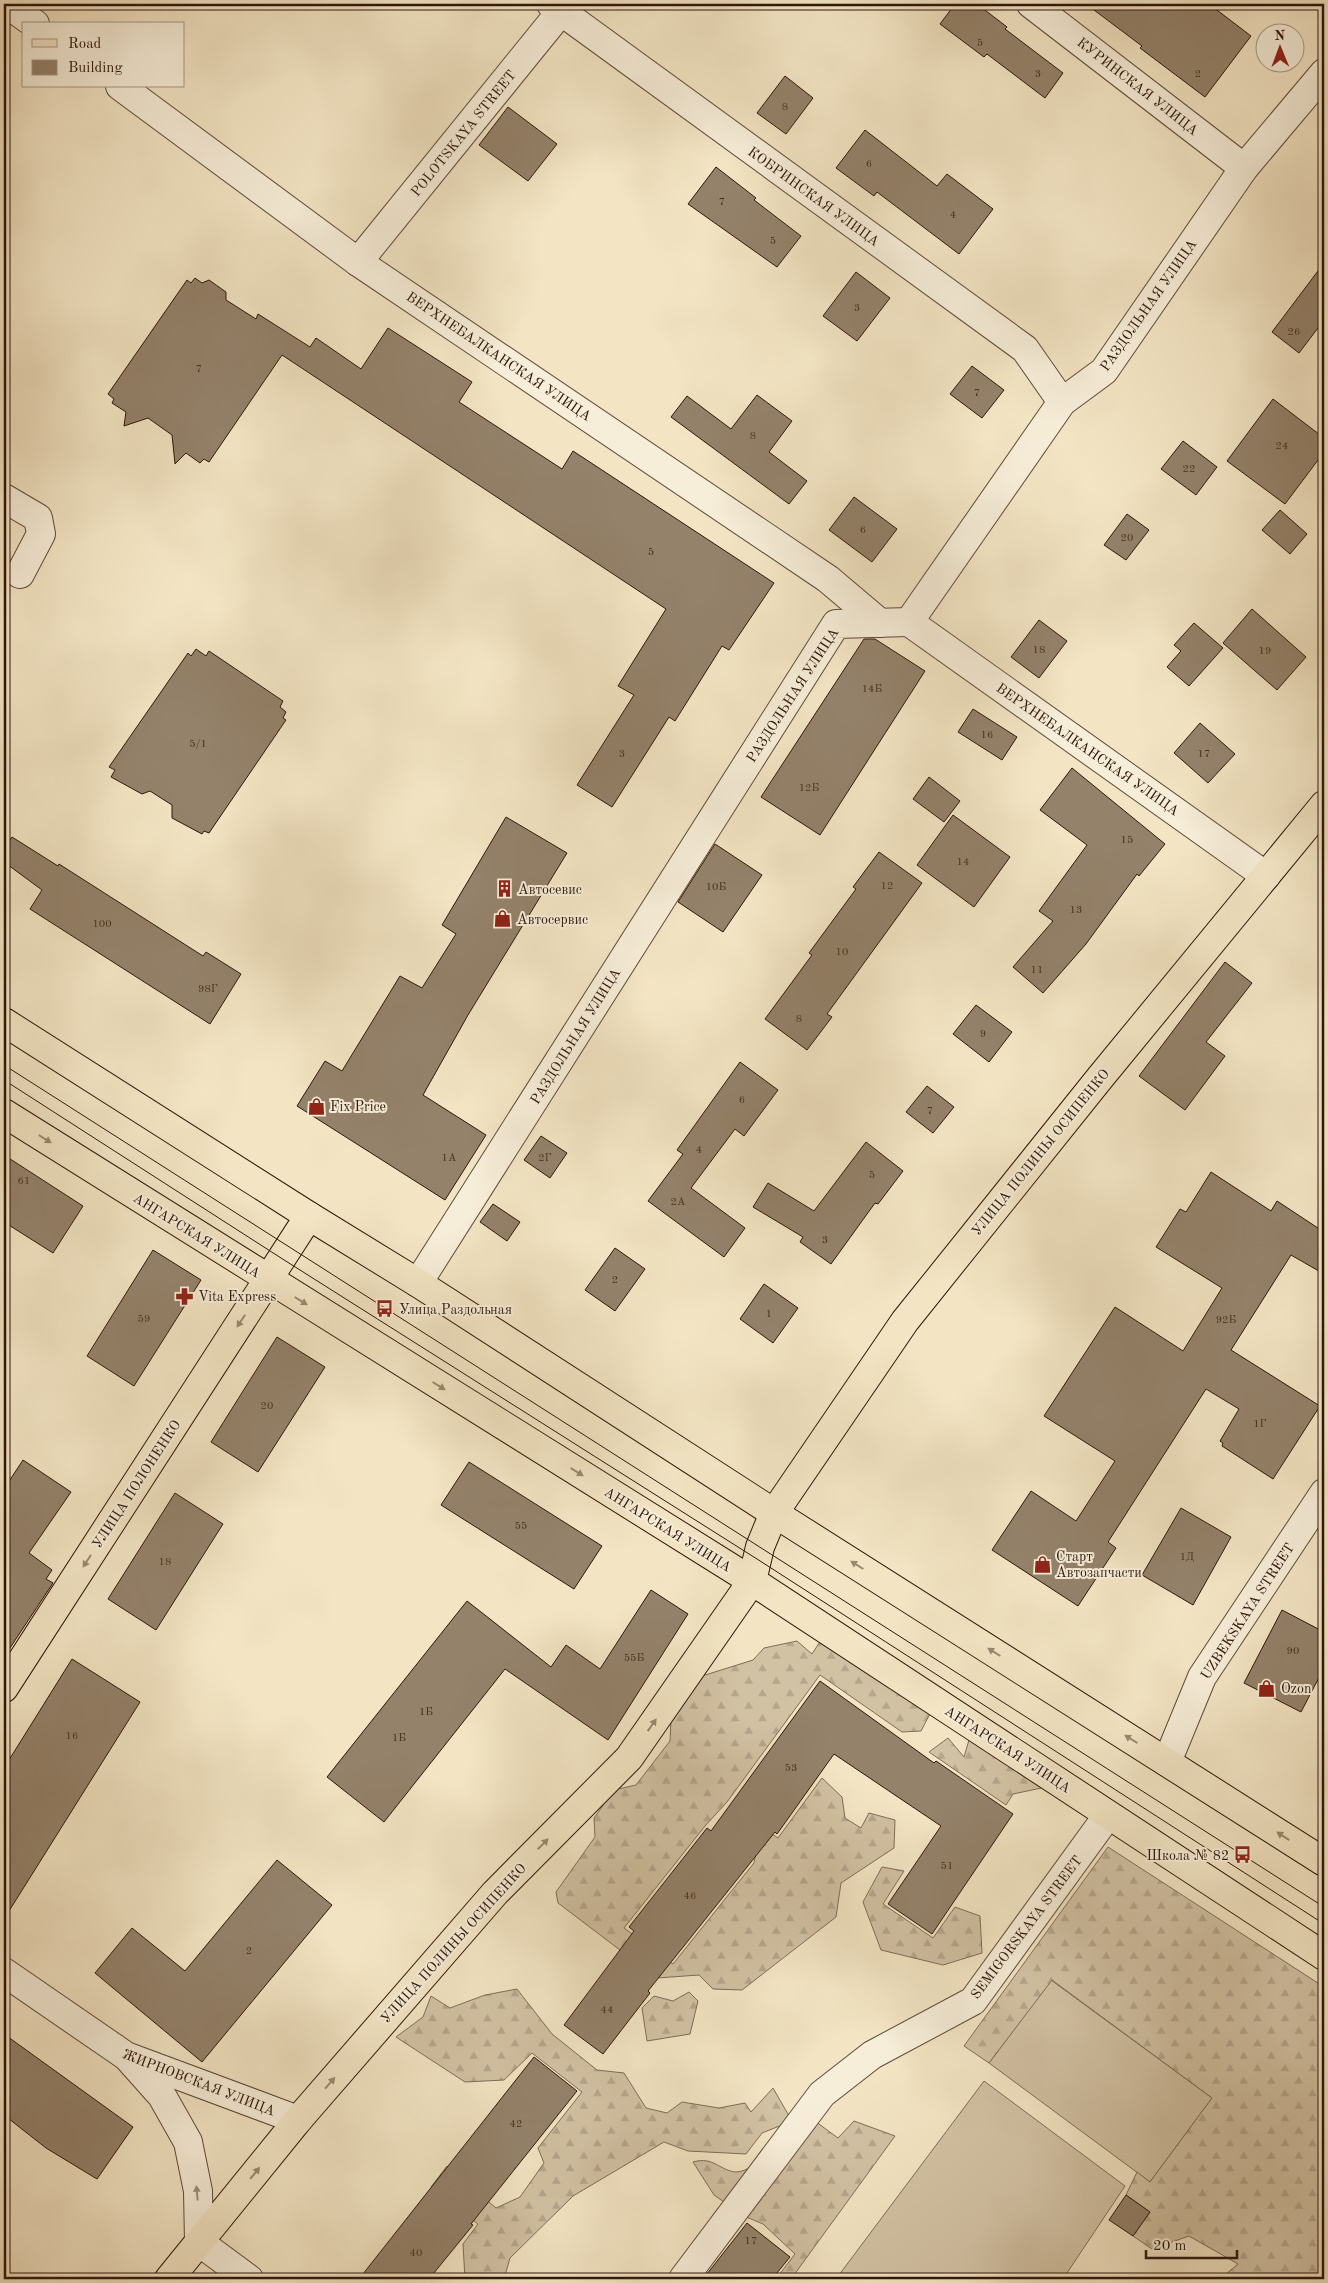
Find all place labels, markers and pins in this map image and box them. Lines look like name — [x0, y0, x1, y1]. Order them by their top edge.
building icon: Автосевис — [494, 879, 514, 899]
place label: Автосевис — [518, 883, 582, 897]
shop icon: Автосервис — [493, 909, 513, 929]
place label: Автосервис — [517, 913, 588, 927]
shop icon: Fix Price — [306, 1096, 326, 1116]
place label: Fix Price — [330, 1100, 386, 1114]
pharmacy icon: Vita Express — [174, 1286, 194, 1306]
place label: Vita Express — [198, 1290, 276, 1304]
bus stop icon: Улица Раздольная — [375, 1299, 395, 1319]
place label: Улица Раздольная — [399, 1303, 512, 1317]
place label: Старт Автозапчасти — [1056, 1550, 1142, 1580]
shop icon: Старт Автозапчасти — [1032, 1554, 1052, 1574]
shop icon: Ozon — [1257, 1678, 1277, 1698]
place label: Ozon — [1281, 1682, 1312, 1696]
bus stop icon: Школа № 82 — [1233, 1845, 1253, 1865]
place label: Школа № 82 — [1147, 1849, 1229, 1863]

